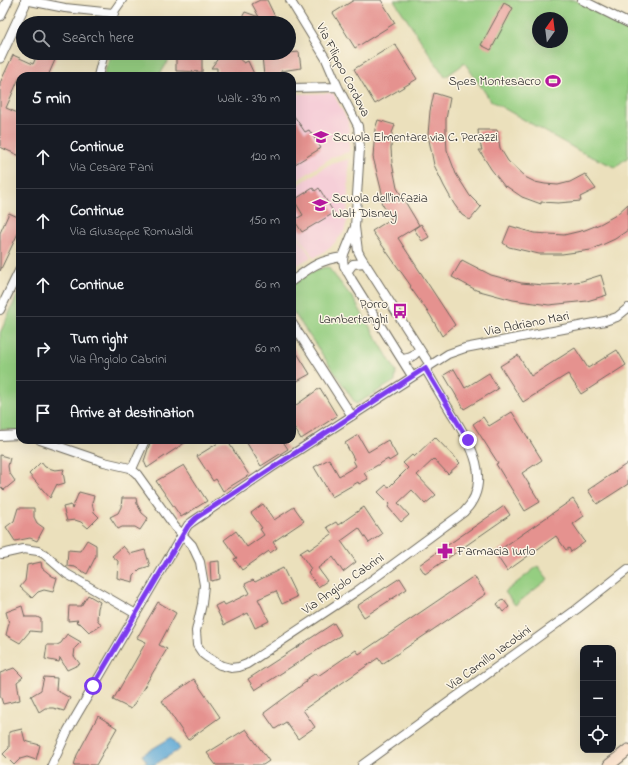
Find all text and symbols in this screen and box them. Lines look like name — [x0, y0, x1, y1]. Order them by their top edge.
north arrow — [532, 12, 568, 48]
search box — [16, 16, 296, 60]
street label: Via Filippo Cordova — [311, 19, 375, 120]
icon: search — [30, 27, 52, 49]
text: Search here — [62, 27, 134, 49]
place label: Spes Montesacro — [448, 72, 541, 91]
sports icon: Spes Montesacro — [544, 72, 562, 90]
text: 5 min — [32, 86, 71, 111]
text: Walk · 390 m — [218, 89, 280, 108]
school or university icon: Scuola Elmentare via C. Perazzi — [312, 128, 330, 146]
place label: Scuola Elmentare via C. Perazzi — [333, 128, 498, 147]
text: Continue — [70, 136, 124, 158]
icon: ahead — [32, 146, 54, 168]
text: 120 m — [250, 147, 280, 166]
text: Via Cesare Fani — [70, 158, 153, 177]
place label: Scuola dell'infazia Walt Disney — [332, 189, 428, 224]
school or university icon: Scuola dell'infazia Walt Disney — [311, 196, 329, 214]
text: Continue — [70, 200, 124, 222]
icon: ahead — [32, 210, 54, 232]
text: 150 m — [249, 211, 280, 230]
text: Via Giuseppe Romualdi — [70, 222, 193, 241]
icon: ahead — [32, 274, 54, 296]
text: Continue — [70, 274, 124, 296]
text: 60 m — [255, 275, 280, 294]
place label: Porro Lambertenghi — [319, 295, 388, 330]
bus stop icon: Porro Lambertenghi — [391, 302, 409, 320]
street label: Via Adriano Mari — [482, 306, 571, 342]
text: Turn right — [70, 328, 128, 350]
icon: right — [32, 338, 54, 360]
text: 60 m — [255, 339, 280, 358]
text: Via Angiolo Cabrini — [70, 350, 167, 369]
icon: arrive — [32, 402, 54, 424]
text: Arrive at destination — [70, 402, 194, 424]
route end — [459, 431, 477, 449]
pharmacy icon: Farmacia Iurlo — [436, 542, 454, 560]
place label: Farmacia Iurlo — [456, 542, 536, 561]
street label: Via Angiolo Cabrini — [297, 548, 389, 621]
street label: Via Camillo Iacobini — [442, 621, 535, 696]
map controls — [580, 645, 616, 753]
button: + — [580, 645, 616, 681]
route start — [84, 677, 102, 695]
button: − — [580, 681, 616, 717]
button: locate — [580, 717, 616, 753]

